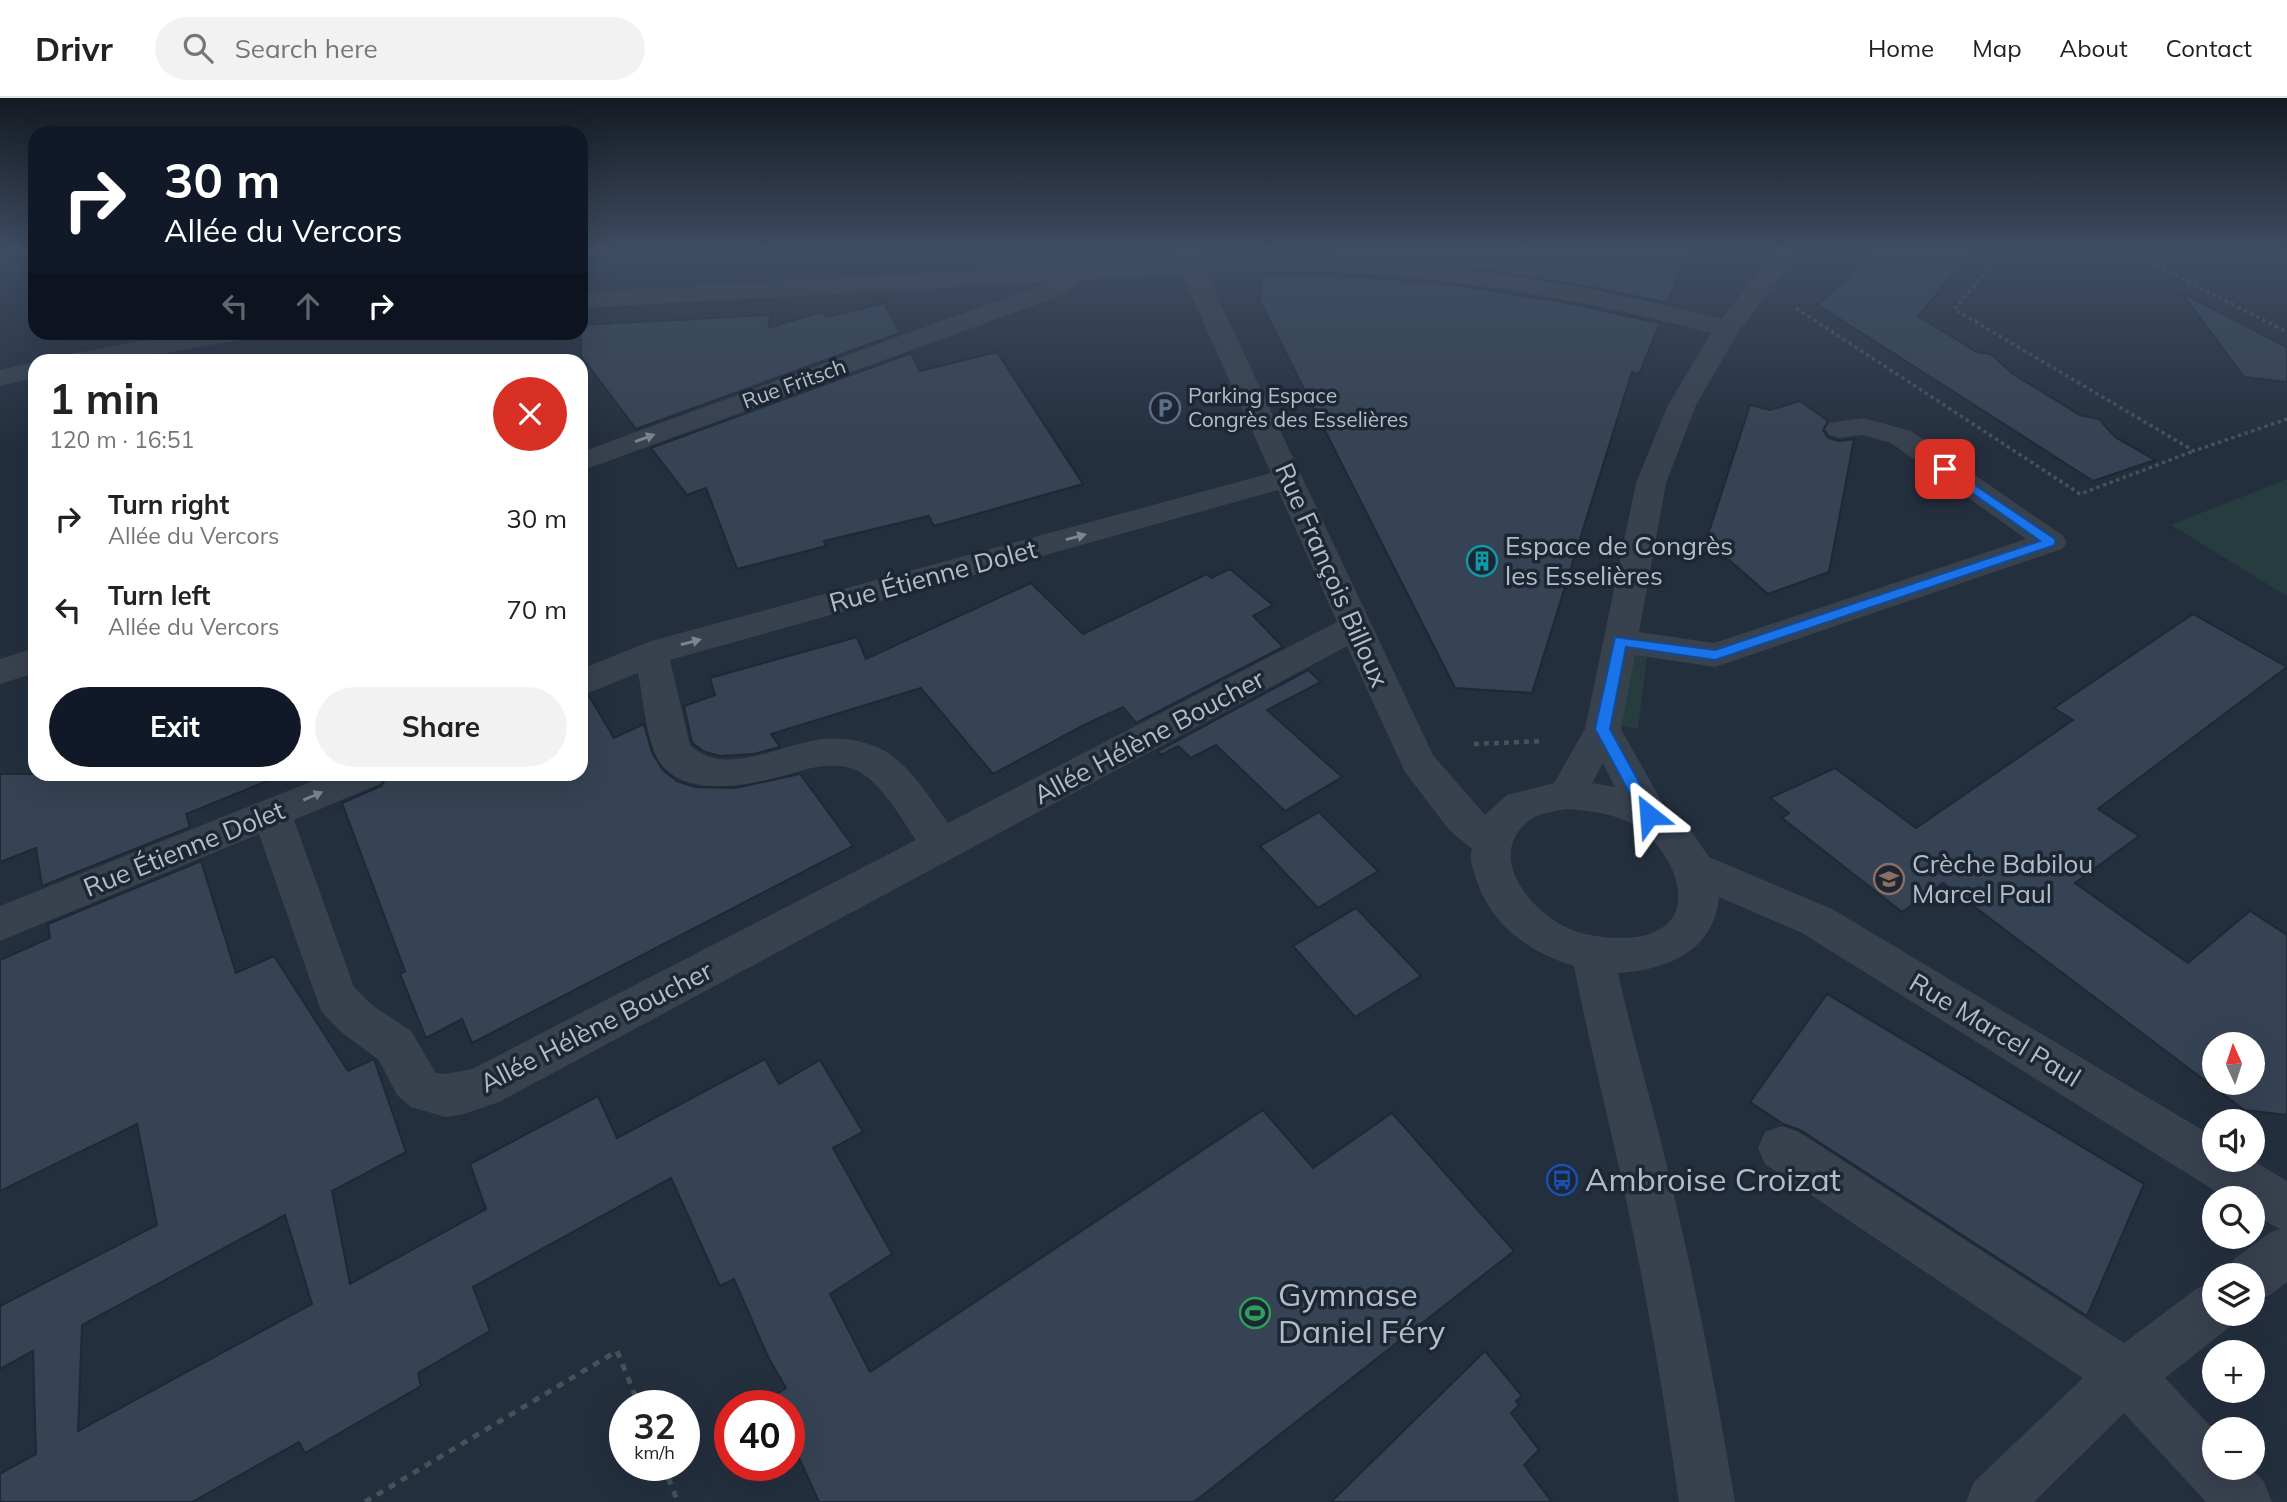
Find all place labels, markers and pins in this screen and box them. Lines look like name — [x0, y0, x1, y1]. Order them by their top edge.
place label: Parking Espace Congrès des Esselières — [1188, 382, 1409, 432]
parking icon: Parking Espace Congrès des Esselières — [1148, 391, 1182, 425]
pin — [1915, 439, 1975, 499]
place label: Espace de Congrès les Esselières — [1505, 529, 1733, 592]
building icon: Espace de Congrès les Esselières — [1465, 544, 1499, 578]
place label: Crèche Babilou Marcel Paul — [1912, 847, 2093, 910]
school or university icon: Crèche Babilou Marcel Paul — [1872, 862, 1906, 896]
place label: Ambroise Croizat — [1585, 1159, 1841, 1199]
bus stop icon: Ambroise Croizat — [1545, 1163, 1579, 1197]
place label: Gymnase Daniel Féry — [1278, 1274, 1445, 1351]
sports icon: Gymnase Daniel Féry — [1238, 1296, 1272, 1330]

